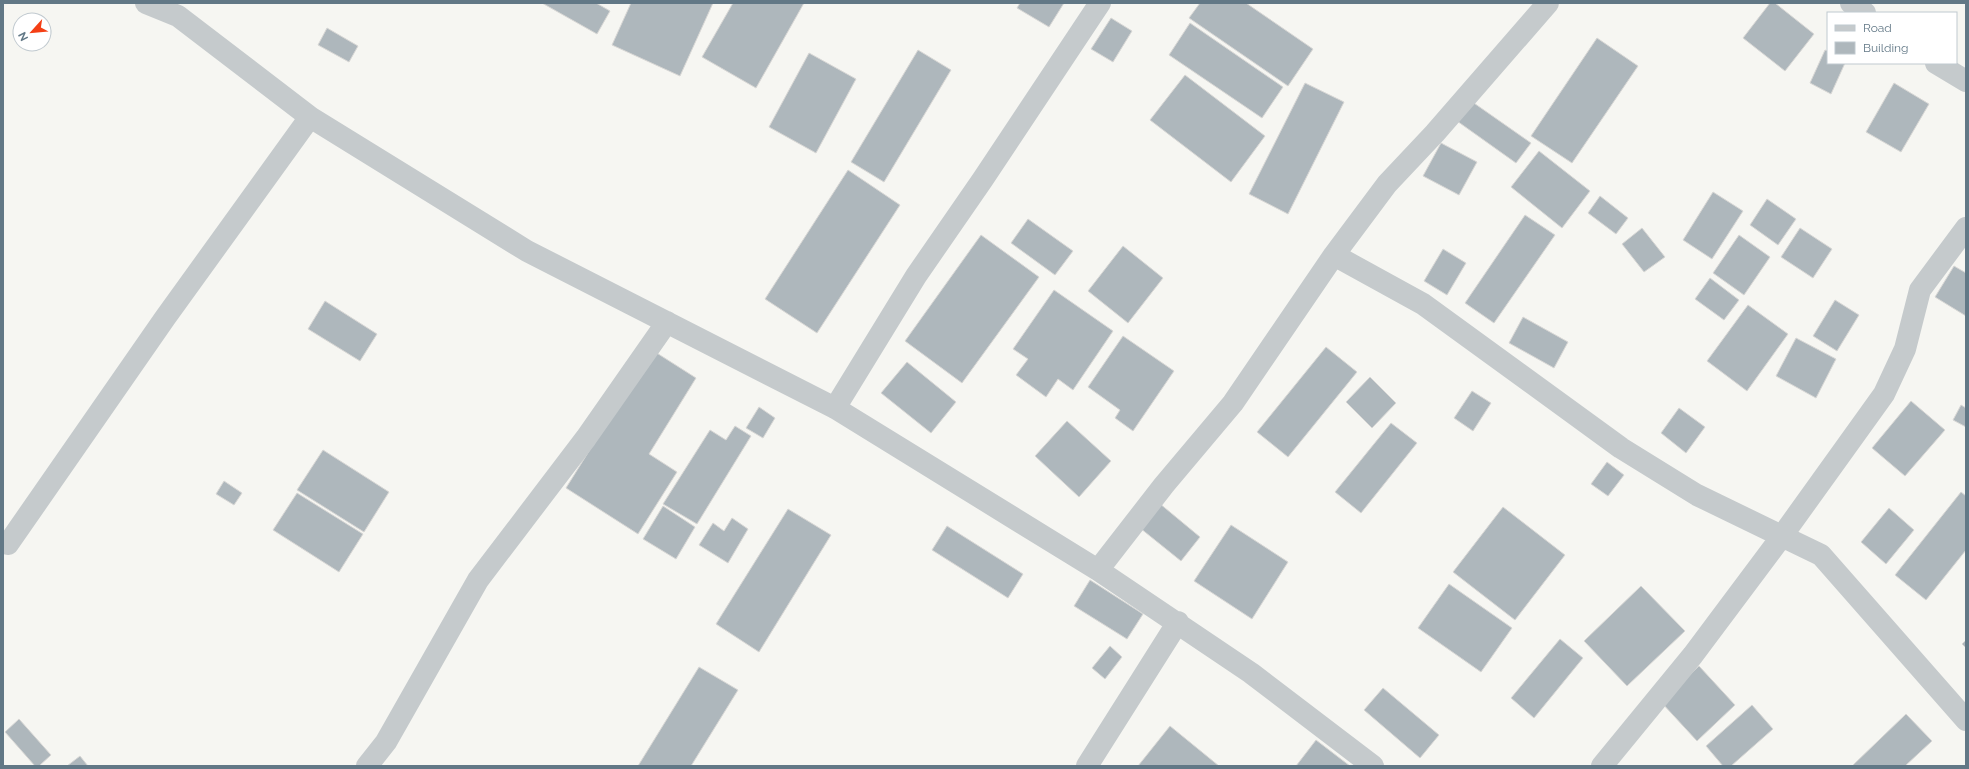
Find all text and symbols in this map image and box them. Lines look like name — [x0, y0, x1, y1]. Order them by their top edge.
north arrow — [12, 12, 52, 52]
legend — [1827, 12, 1957, 64]
text: Road — [1863, 21, 1892, 35]
text: N — [16, 30, 31, 43]
text: Building — [1863, 41, 1909, 55]

